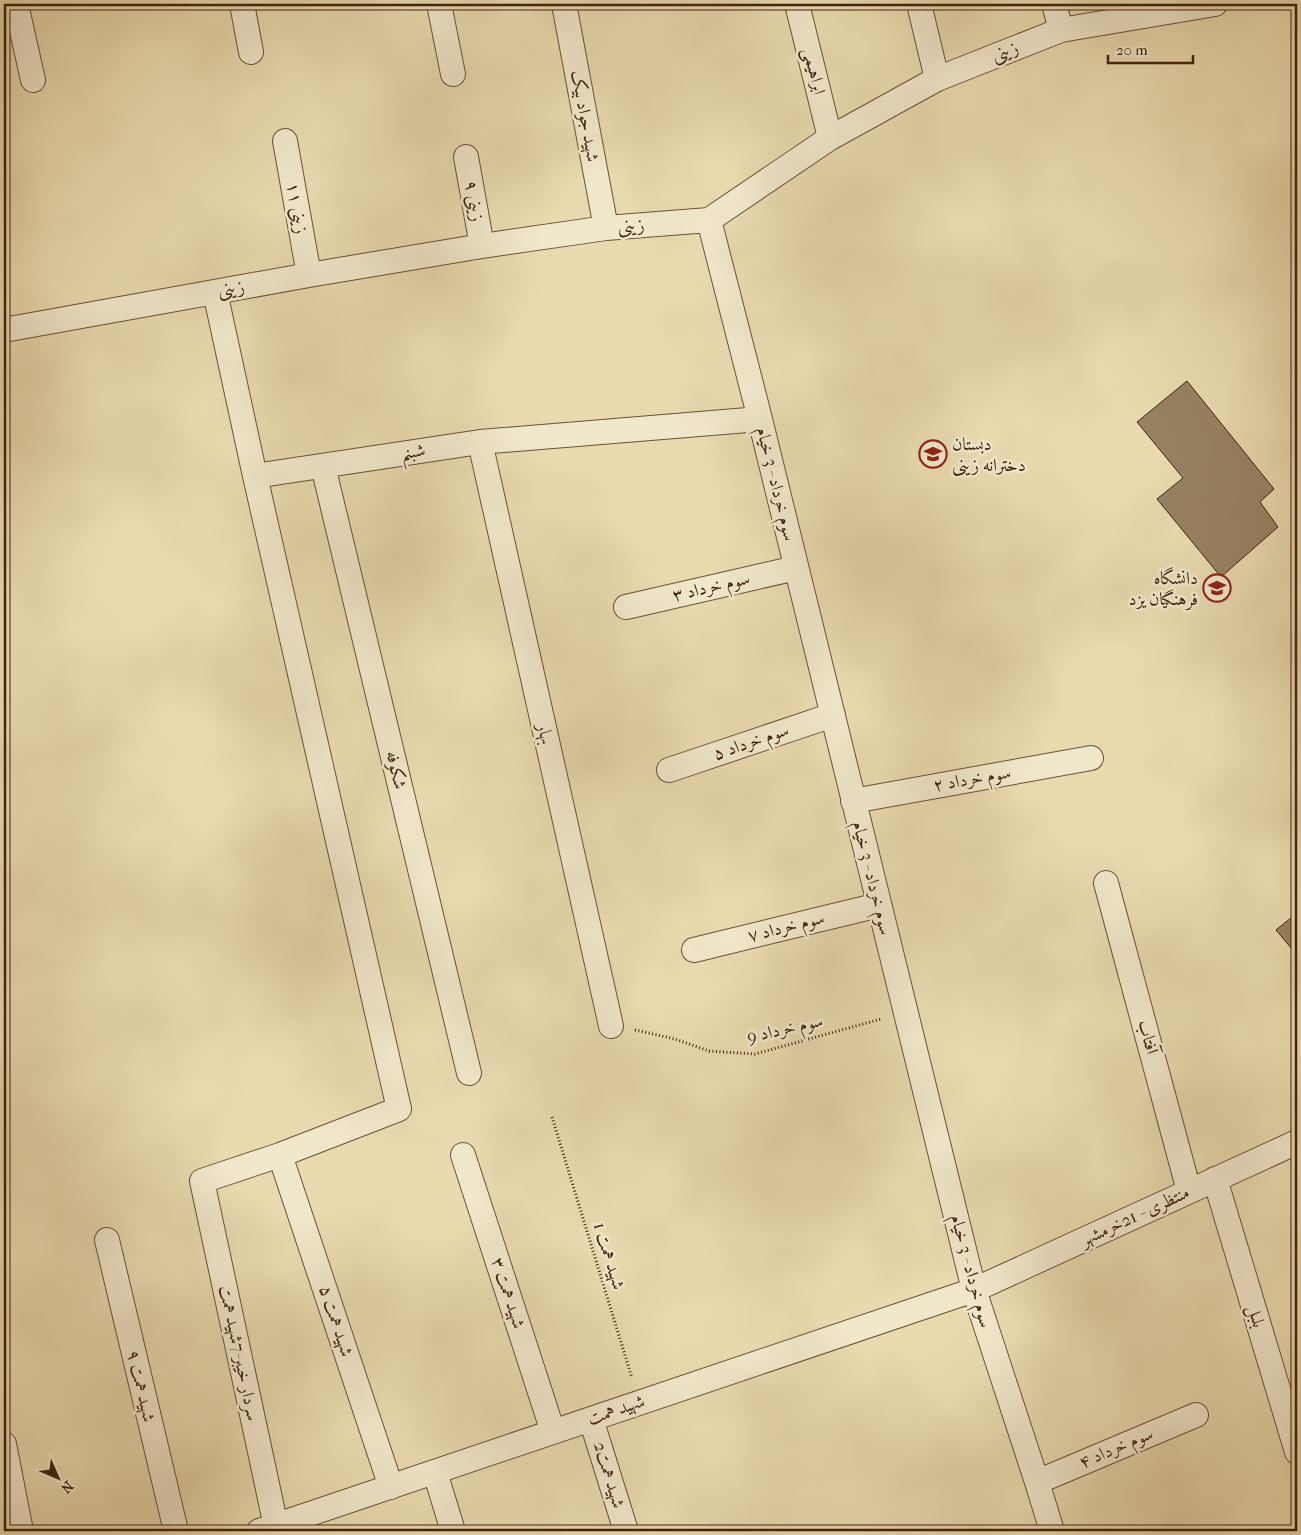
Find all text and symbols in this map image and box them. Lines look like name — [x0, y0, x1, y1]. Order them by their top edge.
scale bar — [1108, 32, 1194, 64]
street label: زینی — [989, 37, 1022, 68]
text: 20 m — [1116, 41, 1148, 59]
street label: ابراهیمی — [797, 45, 830, 97]
street label: شهید جواد بیک — [566, 68, 603, 164]
street label: زینی ۹ — [459, 179, 488, 223]
street label: زینی ۱۱ — [281, 181, 312, 236]
street label: زینی — [617, 214, 645, 239]
street label: زینی — [216, 276, 246, 303]
street label: سوم خرداد - 3 خیام — [747, 425, 800, 544]
place label: دبستان دخترانه زینی — [952, 434, 1026, 477]
school or university icon: دبستان دخترانه زینی — [918, 439, 948, 469]
street label: شبنم — [399, 440, 428, 471]
place label: دانشگاه فرهنگیان یزد — [1128, 566, 1198, 611]
street label: سوم خرداد ۳ — [670, 568, 753, 611]
school or university icon: دانشگاه فرهنگیان یزد — [1202, 573, 1232, 603]
street label: سوم خرداد ۵ — [710, 719, 793, 769]
street label: بهار — [531, 720, 558, 747]
street label: شکوفه — [381, 749, 411, 791]
street label: سوم خرداد ۲ — [931, 762, 1013, 801]
street label: سوم خرداد - 3 خیام — [843, 819, 896, 938]
street label: سوم خرداد ۷ — [745, 907, 828, 952]
street label: سوم خرداد 9 — [745, 1010, 826, 1053]
street label: آفتاب — [1133, 1018, 1163, 1058]
street label: منتظری - 21خرمشهر — [1075, 1182, 1193, 1252]
street label: سوم خرداد - 3 خیام — [941, 1212, 996, 1331]
street label: شهید همت 1 — [588, 1220, 629, 1293]
street label: شهید همت ۳ — [486, 1255, 529, 1332]
street label: سردار خیبر-7شهید همت — [213, 1283, 264, 1423]
street label: شهید همت ۵ — [314, 1283, 357, 1360]
street label: بلبل — [1241, 1302, 1269, 1331]
street label: شهید همت ۹ — [122, 1348, 159, 1424]
street label: شهید همت — [585, 1390, 648, 1430]
street label: سوم خرداد ۴ — [1076, 1423, 1158, 1478]
street label: 2شهید همت — [588, 1439, 629, 1511]
north arrow — [32, 1452, 82, 1502]
text: N — [57, 1477, 77, 1497]

